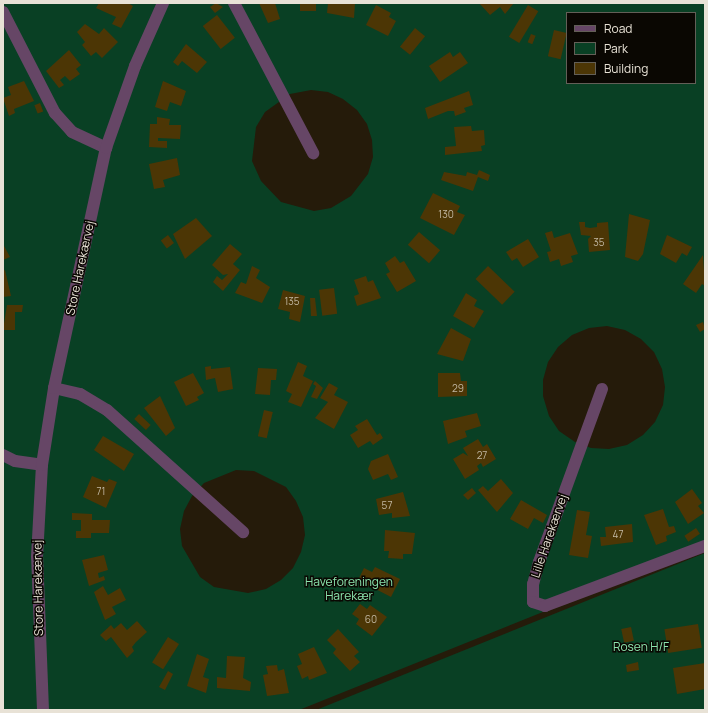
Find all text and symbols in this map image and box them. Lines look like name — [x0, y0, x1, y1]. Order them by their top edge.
legend — [566, 12, 696, 84]
text: Road — [604, 20, 632, 37]
text: Park — [604, 40, 628, 57]
text: Building — [604, 60, 648, 77]
house number: 130 — [438, 209, 454, 221]
street label: Store Harekærvej — [63, 219, 97, 317]
house number: 35 — [593, 237, 605, 249]
house number: 135 — [284, 296, 300, 308]
house number: 29 — [452, 383, 464, 395]
house number: 27 — [477, 450, 487, 462]
house number: 71 — [97, 486, 105, 498]
street label: Lille Harekærvej — [528, 492, 570, 580]
house number: 57 — [382, 500, 392, 512]
house number: 47 — [613, 529, 623, 541]
street label: Store Harekærvej — [30, 540, 46, 636]
park label: Haveforeningen Harekær — [305, 575, 393, 603]
house number: 60 — [365, 614, 377, 626]
park label: Rosen H/F — [613, 640, 669, 654]

